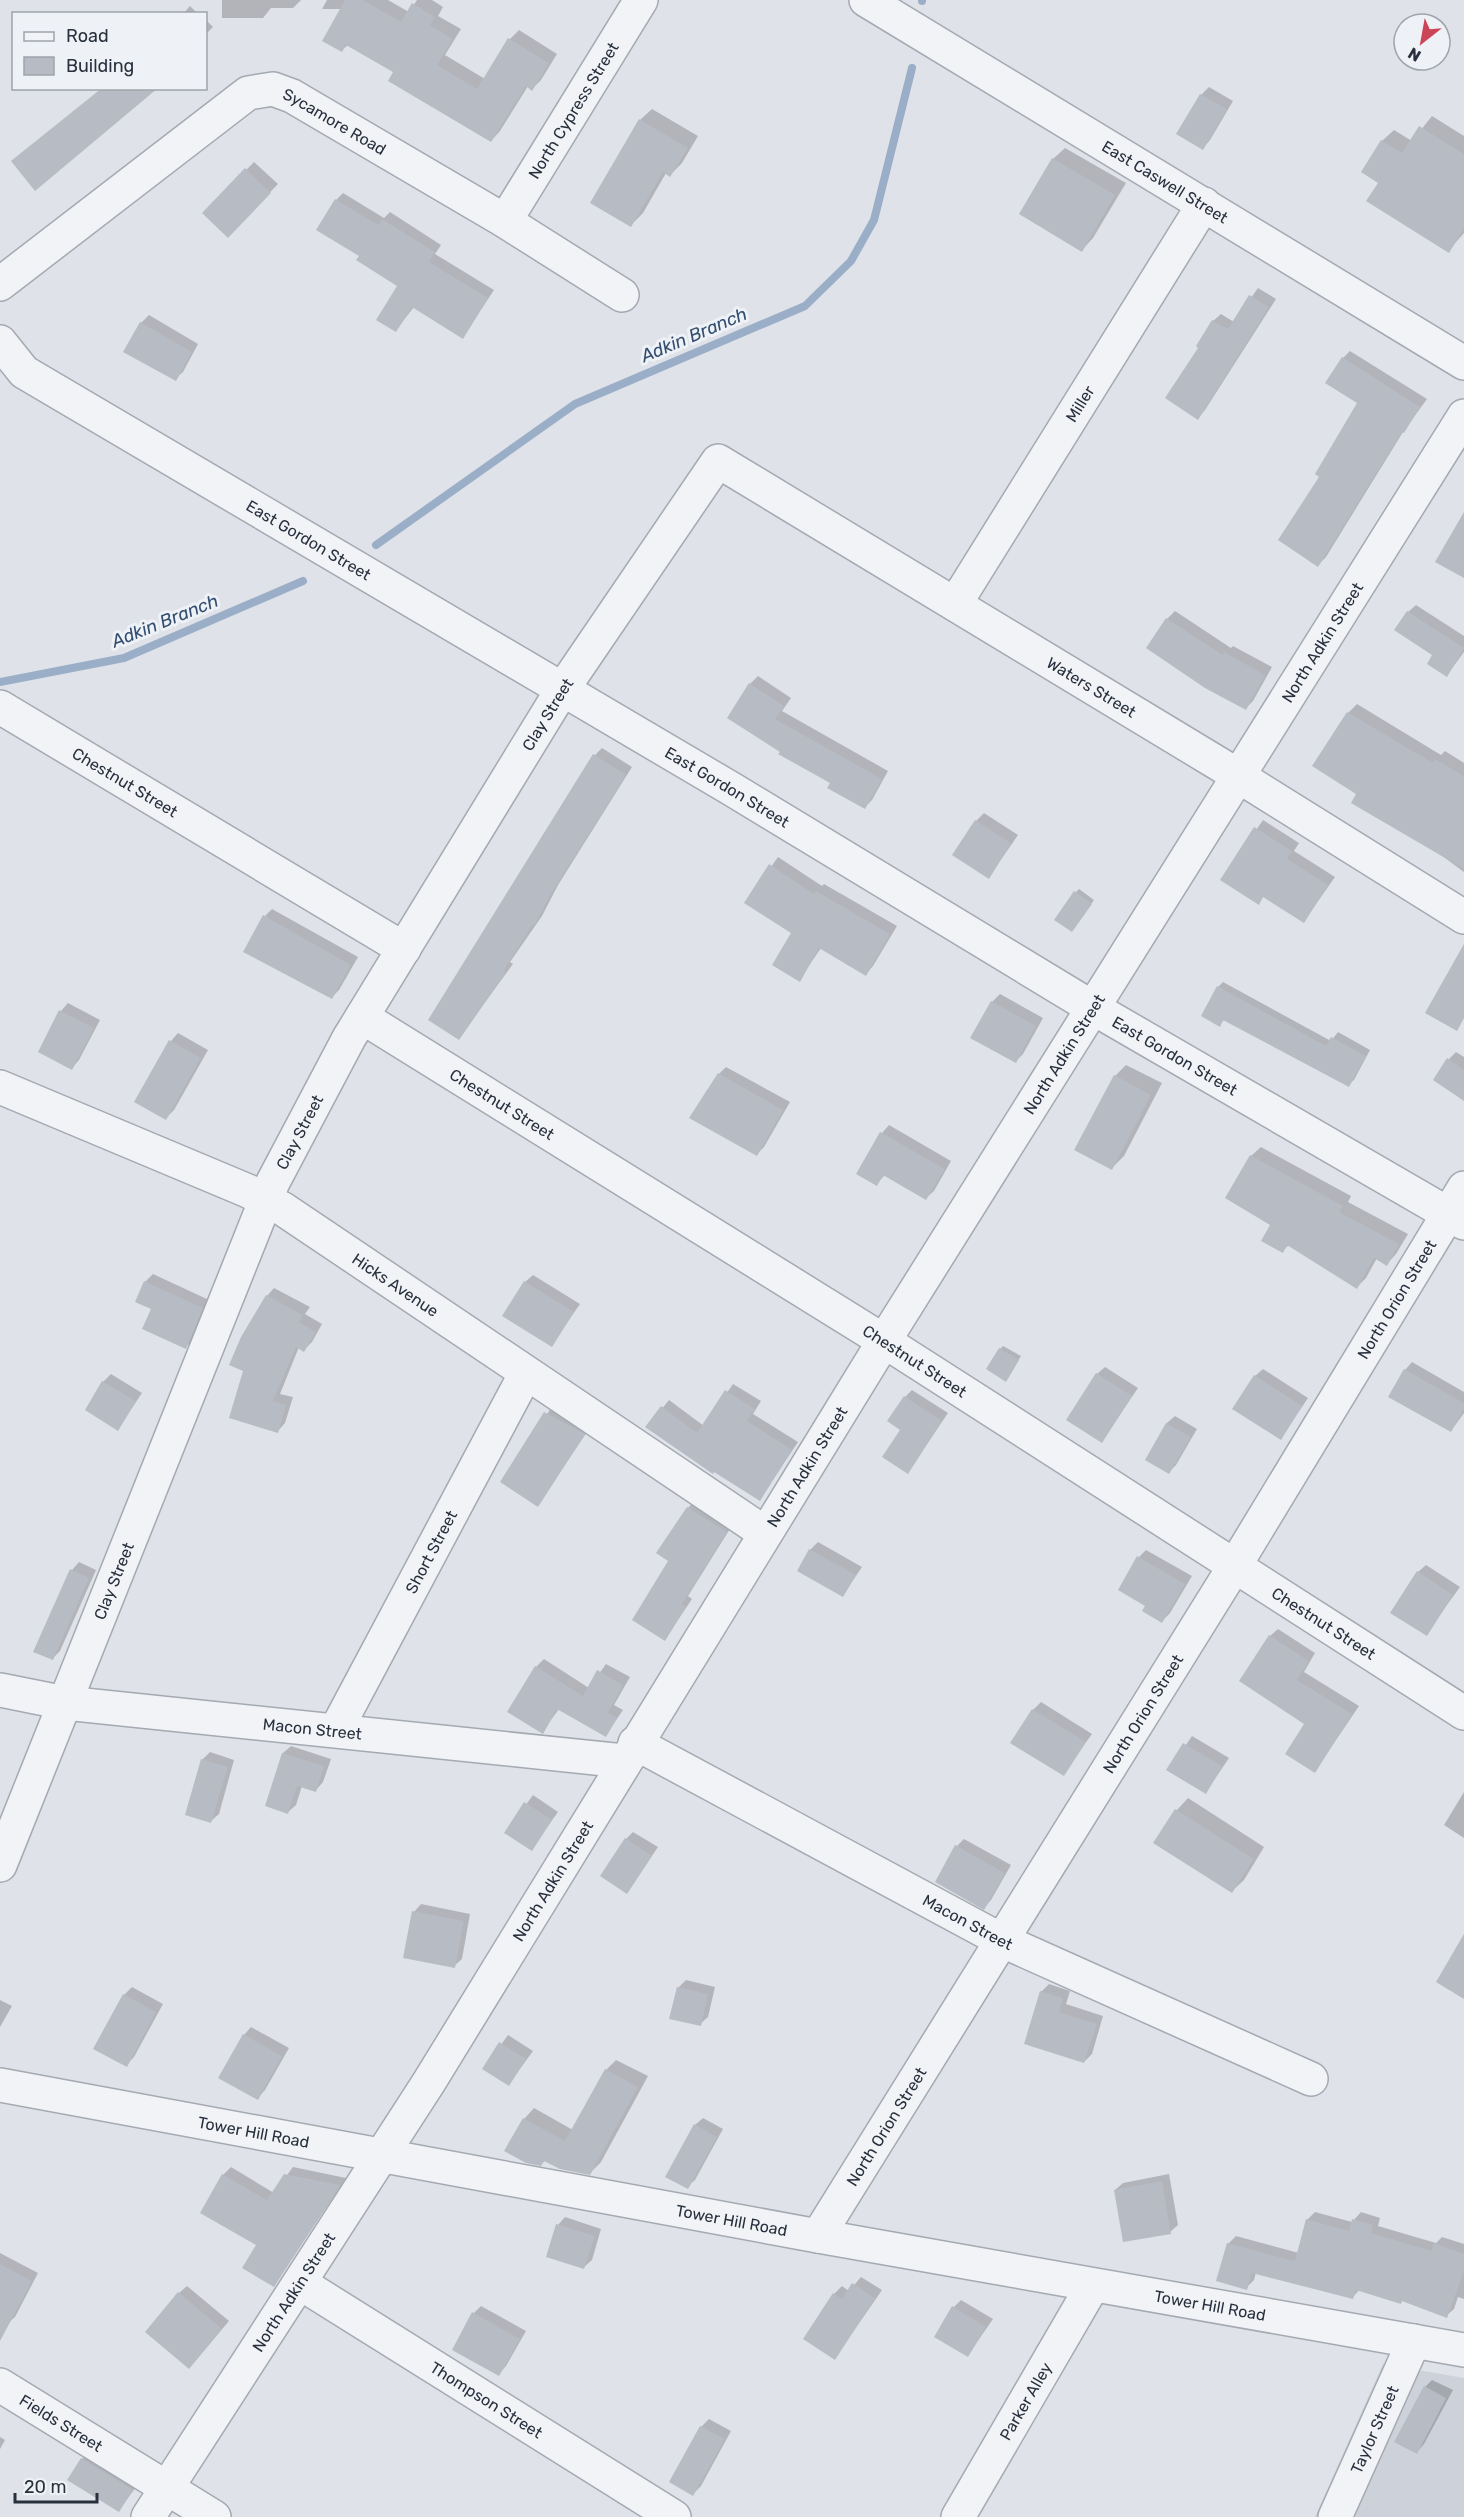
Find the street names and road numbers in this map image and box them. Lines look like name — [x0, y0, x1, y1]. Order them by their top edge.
street label: North Cypress Street — [524, 39, 622, 182]
street label: Sycamore Road — [280, 84, 390, 159]
street label: East Caswell Street — [1099, 136, 1232, 227]
street label: Miller — [1061, 382, 1098, 425]
street label: East Gordon Street — [243, 496, 375, 584]
street label: North Adkin Street — [1277, 579, 1367, 706]
street label: Waters Street — [1043, 653, 1140, 721]
street label: Clay Street — [518, 674, 577, 754]
street label: East Gordon Street — [662, 742, 793, 831]
street label: Chestnut Street — [69, 743, 181, 821]
street label: North Adkin Street — [1019, 991, 1109, 1118]
street label: East Gordon Street — [1109, 1012, 1241, 1099]
street label: Chestnut Street — [446, 1064, 558, 1144]
street label: Clay Street — [272, 1091, 327, 1173]
street label: North Orion Street — [1353, 1236, 1440, 1362]
street label: Hicks Avenue — [349, 1249, 442, 1321]
street label: Chestnut Street — [859, 1321, 970, 1401]
street label: North Adkin Street — [763, 1403, 851, 1530]
street label: Short Street — [401, 1507, 461, 1597]
street label: Clay Street — [90, 1539, 138, 1622]
street label: Chestnut Street — [1268, 1583, 1379, 1663]
street label: North Orion Street — [1099, 1651, 1187, 1777]
street label: Macon Street — [262, 1714, 363, 1743]
street label: North Adkin Street — [508, 1817, 597, 1945]
street label: Macon Street — [920, 1890, 1016, 1954]
street label: North Orion Street — [842, 2064, 930, 2189]
street label: Tower Hill Road — [196, 2112, 311, 2151]
street label: Tower Hill Road — [674, 2200, 789, 2240]
street label: North Adkin Street — [248, 2229, 339, 2355]
street label: Tower Hill Road — [1153, 2286, 1267, 2324]
street label: Thompson Street — [427, 2357, 546, 2442]
street label: Parker Alley — [995, 2359, 1056, 2444]
street label: Taylor Street — [1346, 2383, 1402, 2476]
street label: Fields Street — [16, 2390, 106, 2456]

